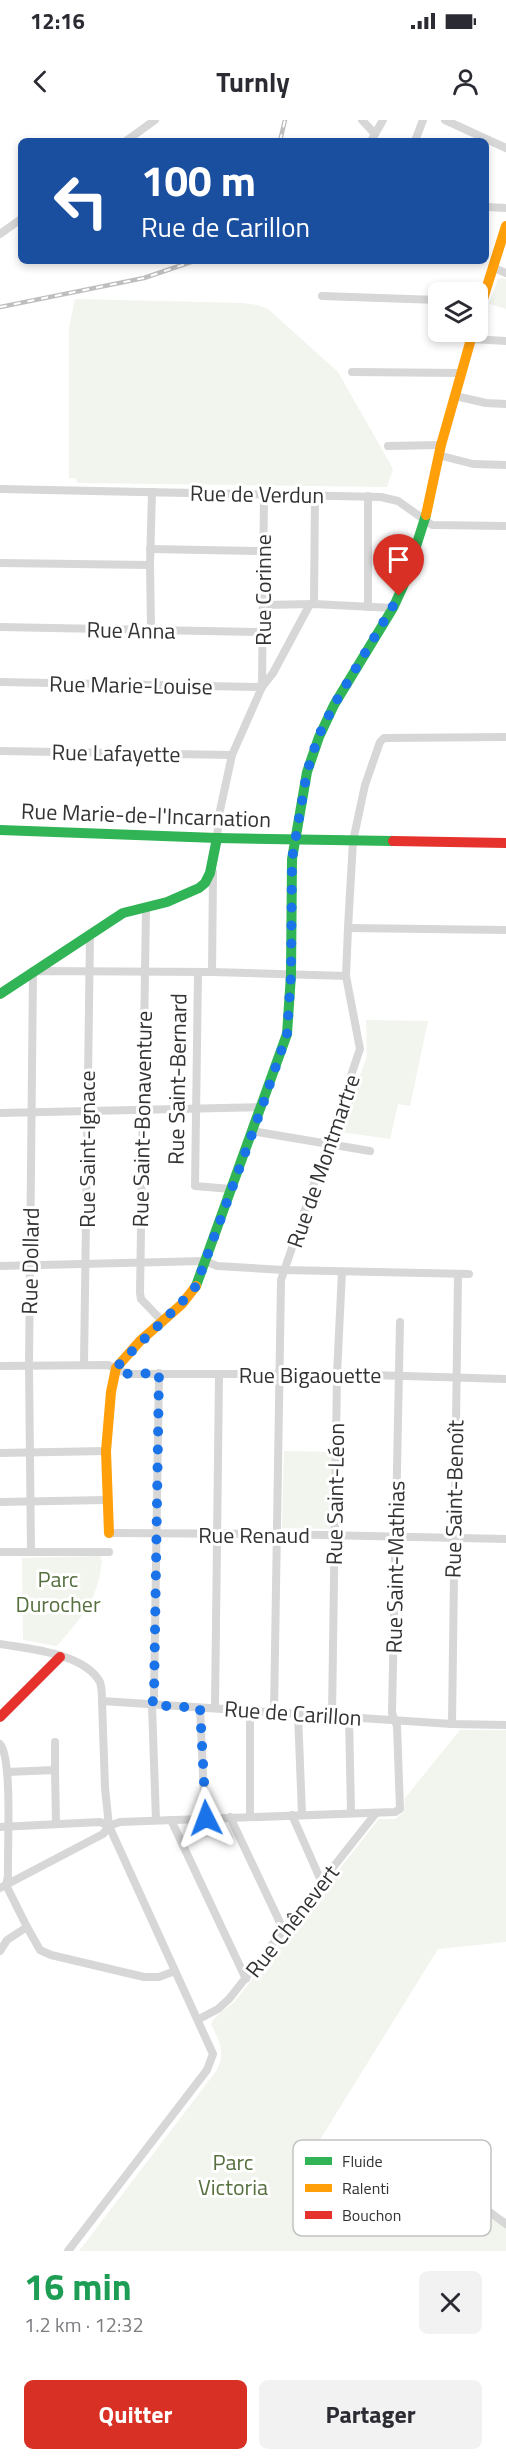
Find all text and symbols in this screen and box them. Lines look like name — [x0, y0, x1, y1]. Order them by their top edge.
text: 12:16 — [30, 4, 85, 38]
text: Turnly — [216, 61, 290, 102]
icon: back — [24, 65, 57, 98]
icon: person — [449, 65, 482, 98]
text: 100 m — [141, 148, 256, 212]
icon: left — [42, 162, 120, 240]
text: Rue de Carillon — [141, 206, 310, 247]
map controls — [428, 282, 488, 342]
button: layers — [428, 282, 488, 342]
street label: Rue de Verdun — [190, 476, 324, 512]
street label: Rue Corinne — [246, 534, 280, 646]
pin — [373, 534, 424, 596]
icon: arrive — [382, 543, 415, 576]
street label: Rue Anna — [86, 612, 176, 648]
street label: Rue Marie-Louise — [49, 667, 213, 703]
street label: Rue Lafayette — [51, 735, 181, 771]
street label: Rue Marie-de-l'Incarnation — [20, 794, 272, 836]
street label: Rue Saint-Bernard — [159, 993, 195, 1165]
street label: Rue Saint-Bonaventure — [123, 1010, 161, 1228]
street label: Rue Saint-Ignace — [70, 1070, 104, 1228]
street label: Rue de Montmartre — [277, 1070, 369, 1252]
street label: Rue Dollard — [12, 1207, 48, 1315]
street label: Rue Bigaouette — [239, 1358, 381, 1392]
street label: Rue Saint-Benoît — [436, 1419, 472, 1578]
street label: Rue Saint-Léon — [317, 1422, 353, 1566]
street label: Rue Saint-Mathias — [376, 1480, 414, 1654]
street label: Rue Renaud — [198, 1518, 310, 1552]
park label: Parc Durocher — [15, 1562, 101, 1621]
street label: Rue de Carillon — [223, 1691, 363, 1735]
position arrow — [174, 1786, 238, 1850]
street label: Rue Chênevert — [237, 1857, 347, 1985]
legend — [293, 2140, 491, 2236]
park label: Parc Victoria — [198, 2145, 268, 2204]
text: Fluide — [342, 2149, 383, 2173]
text: Ralenti — [342, 2176, 389, 2200]
text: Bouchon — [342, 2203, 401, 2227]
text: 16 min — [24, 2259, 132, 2314]
button: close — [419, 2271, 482, 2334]
text: 1.2 km · 12:32 — [24, 2309, 144, 2340]
button: Quitter — [24, 2380, 247, 2449]
button: Partager — [259, 2380, 482, 2449]

